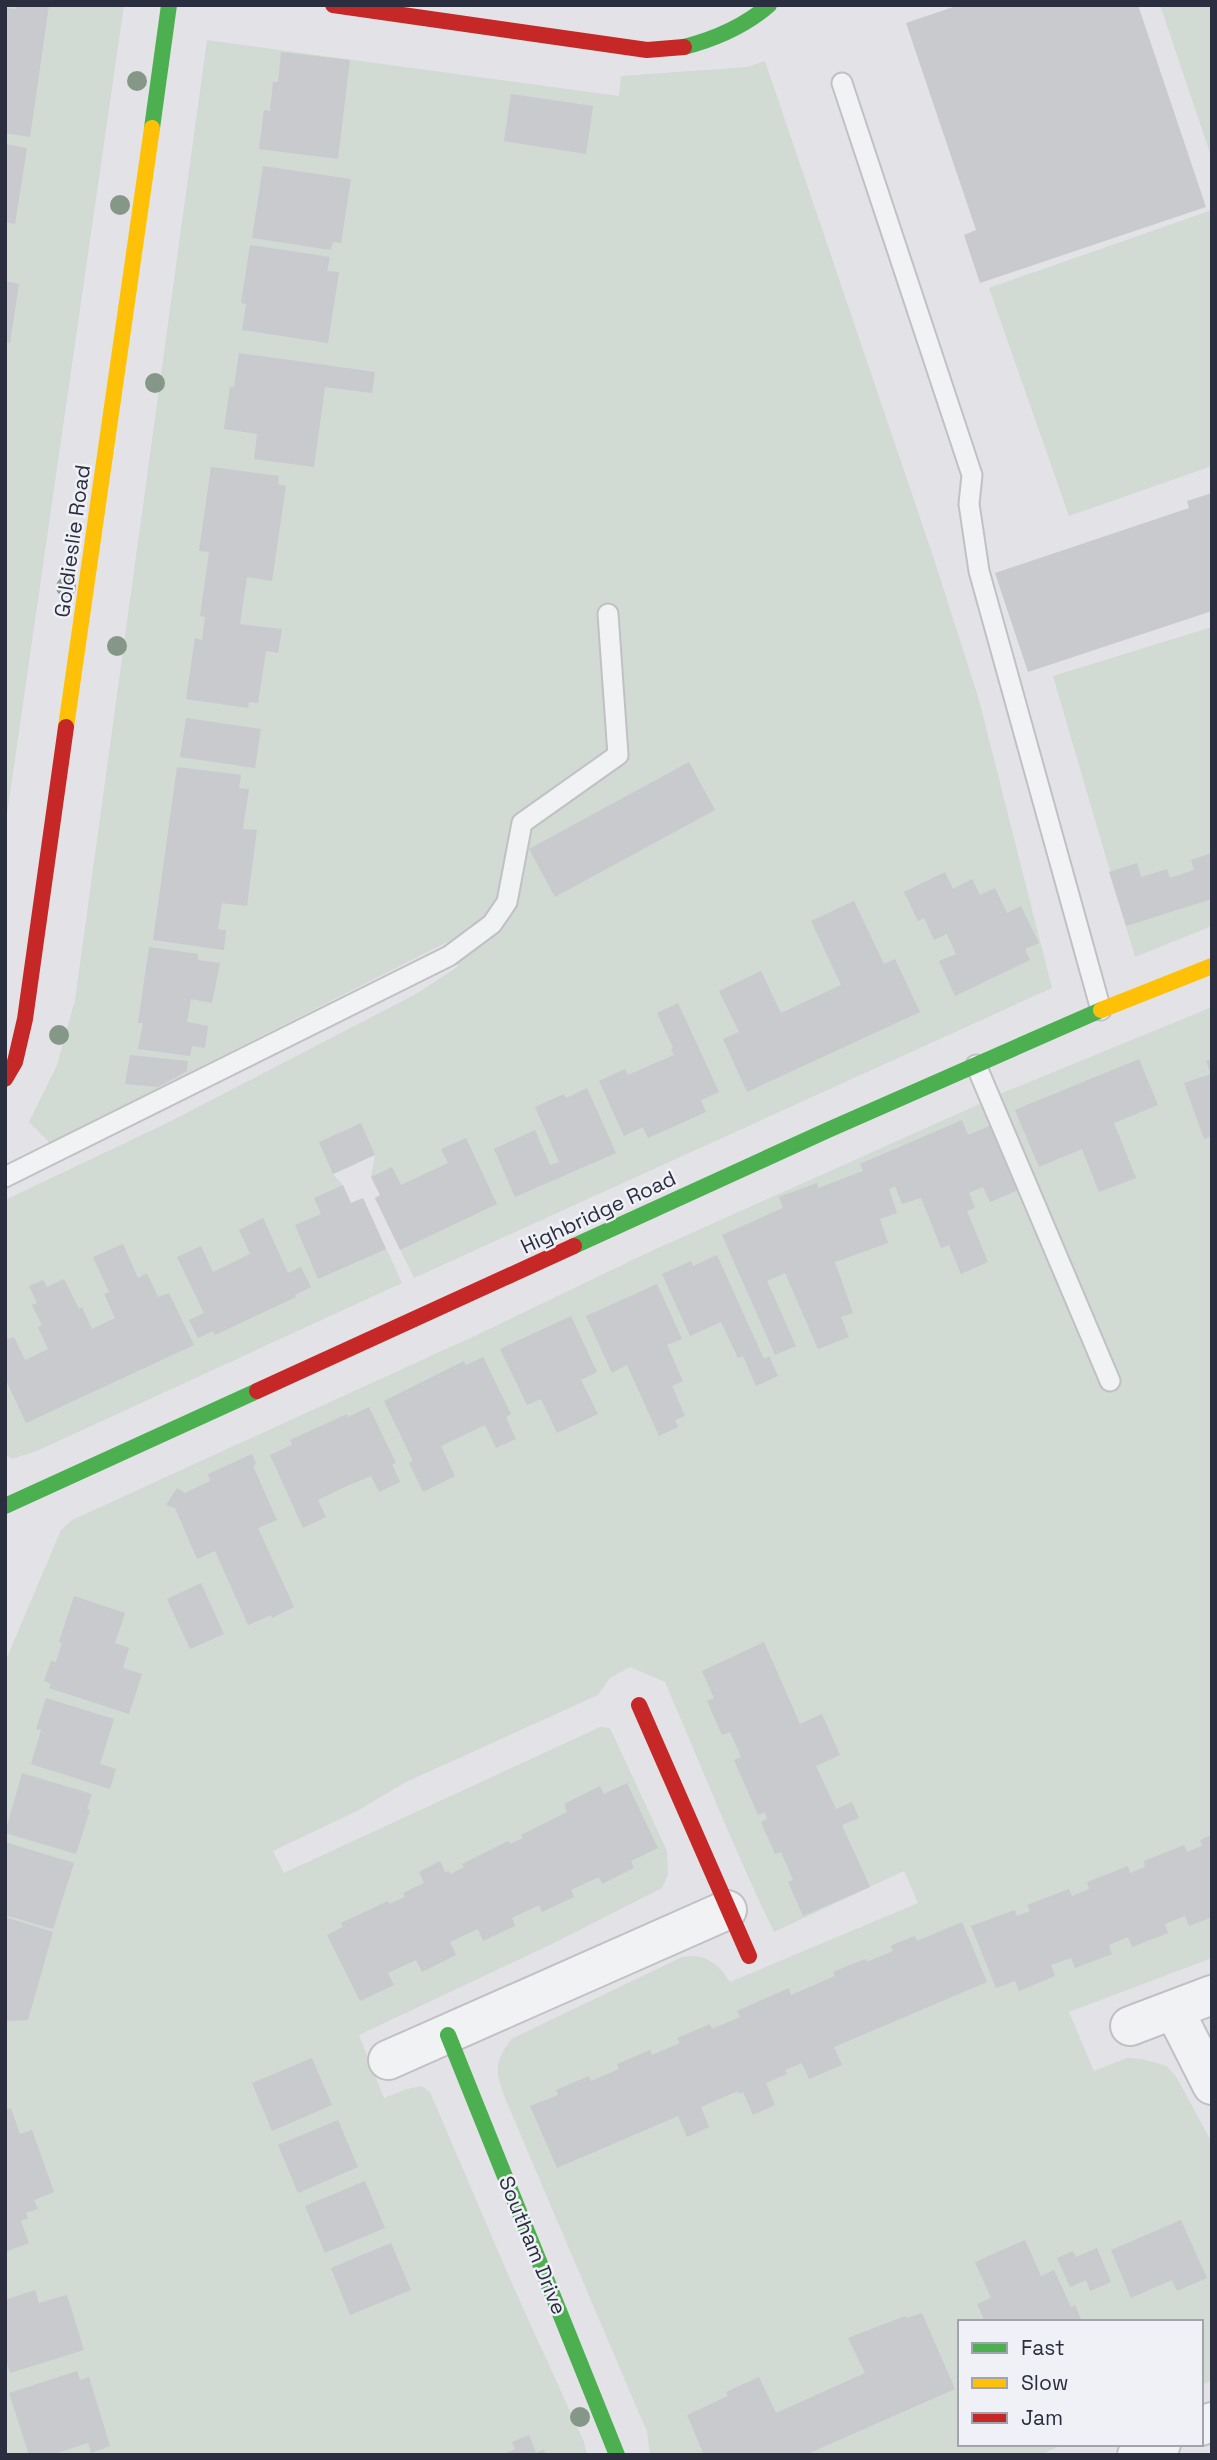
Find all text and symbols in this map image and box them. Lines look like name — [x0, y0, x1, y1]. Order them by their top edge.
street label: Goldieslie Road — [48, 463, 96, 619]
street label: Highbridge Road — [516, 1164, 680, 1260]
street label: Southam Drive — [493, 2172, 573, 2318]
legend — [958, 2320, 1203, 2446]
text: Fast — [1021, 2334, 1065, 2361]
text: Slow — [1021, 2369, 1069, 2396]
text: Jam — [1021, 2404, 1063, 2431]

